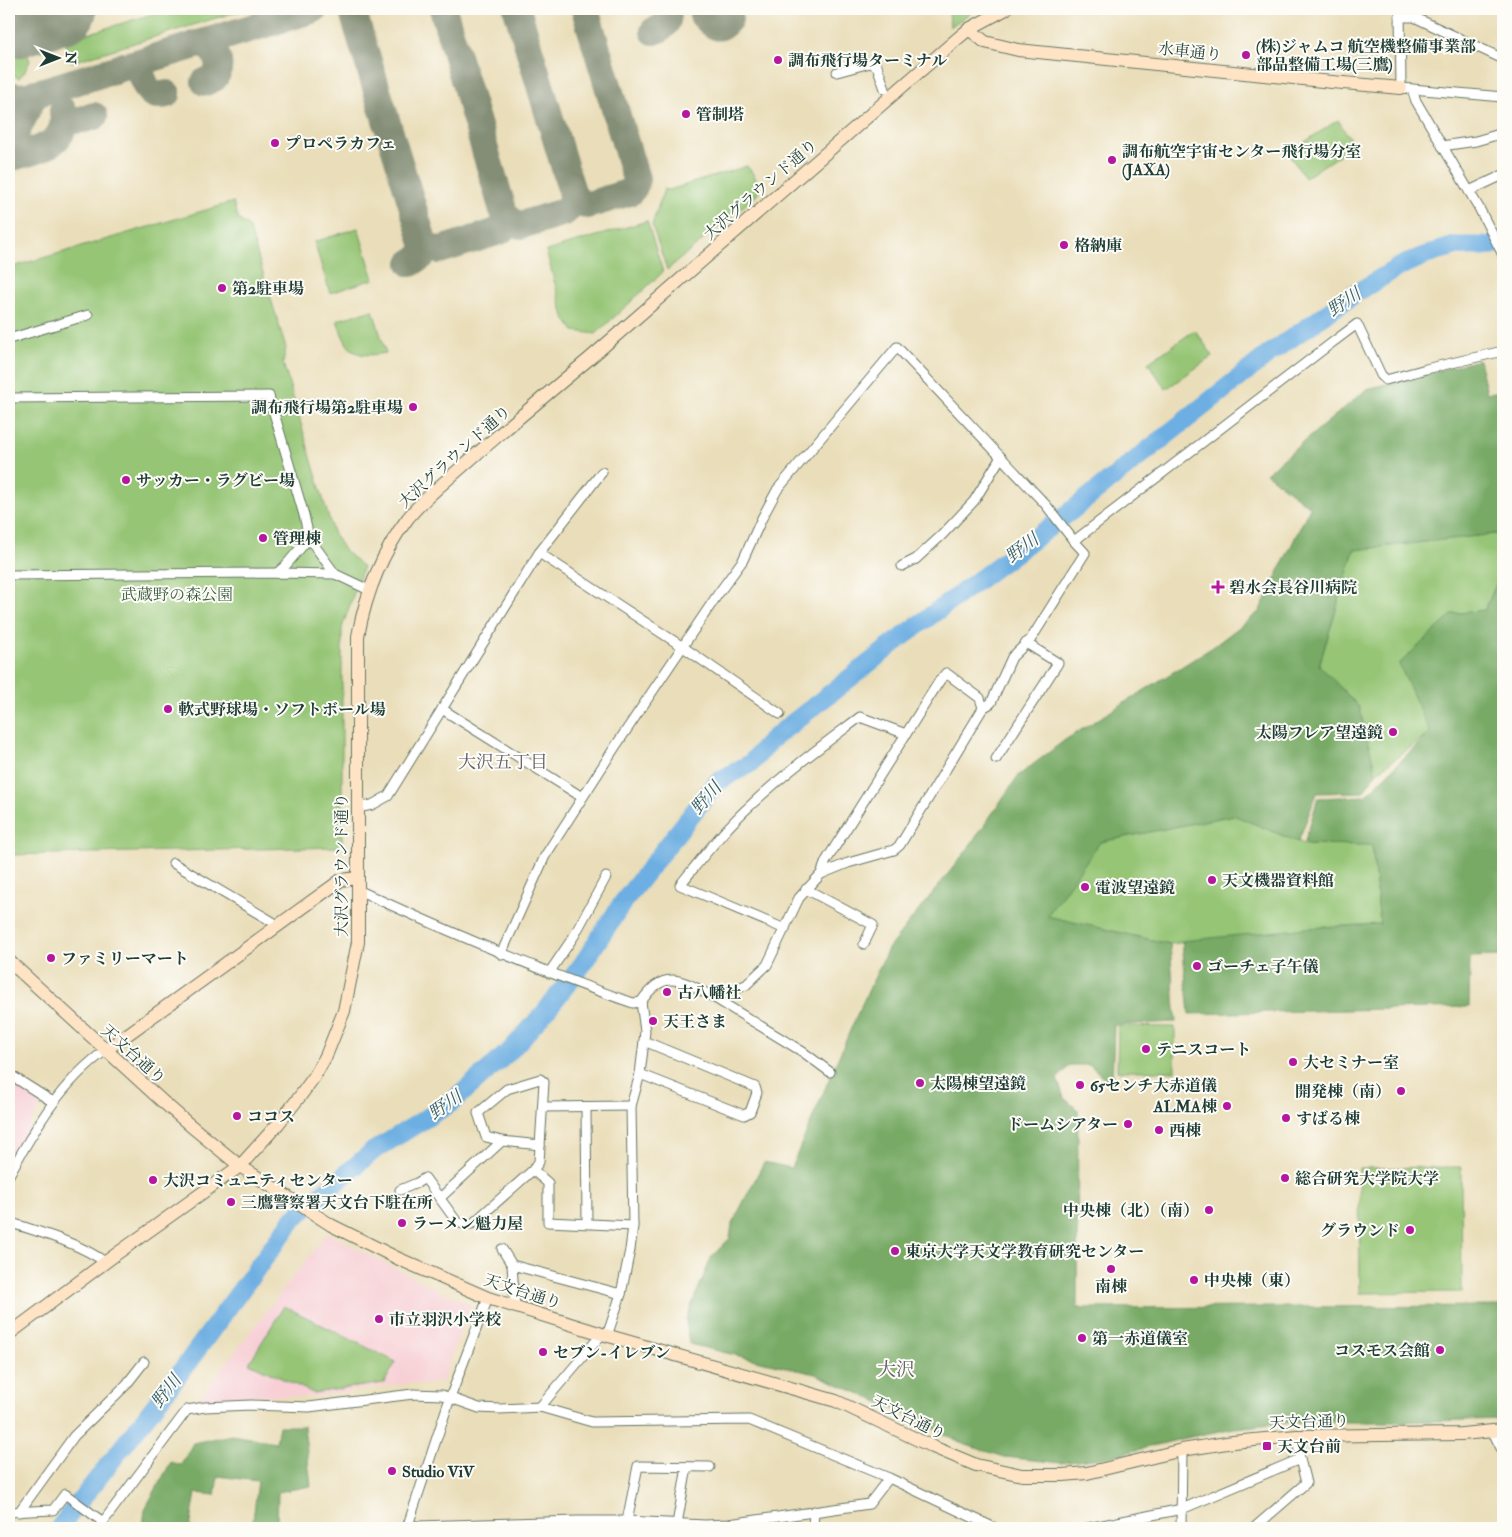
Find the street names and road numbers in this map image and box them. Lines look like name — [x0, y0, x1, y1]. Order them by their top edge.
street label: 水車通り — [1157, 39, 1223, 65]
street label: 大沢グラウンド通り — [700, 135, 822, 245]
street label: 大沢グラウンド通り — [394, 401, 515, 512]
street label: 大沢グラウンド通り — [332, 793, 352, 937]
street label: 天文台通り — [97, 1021, 170, 1089]
street label: 天文台通り — [482, 1270, 564, 1314]
street label: 天文台通り — [868, 1391, 949, 1444]
street label: 天文台通り — [1269, 1411, 1349, 1433]

